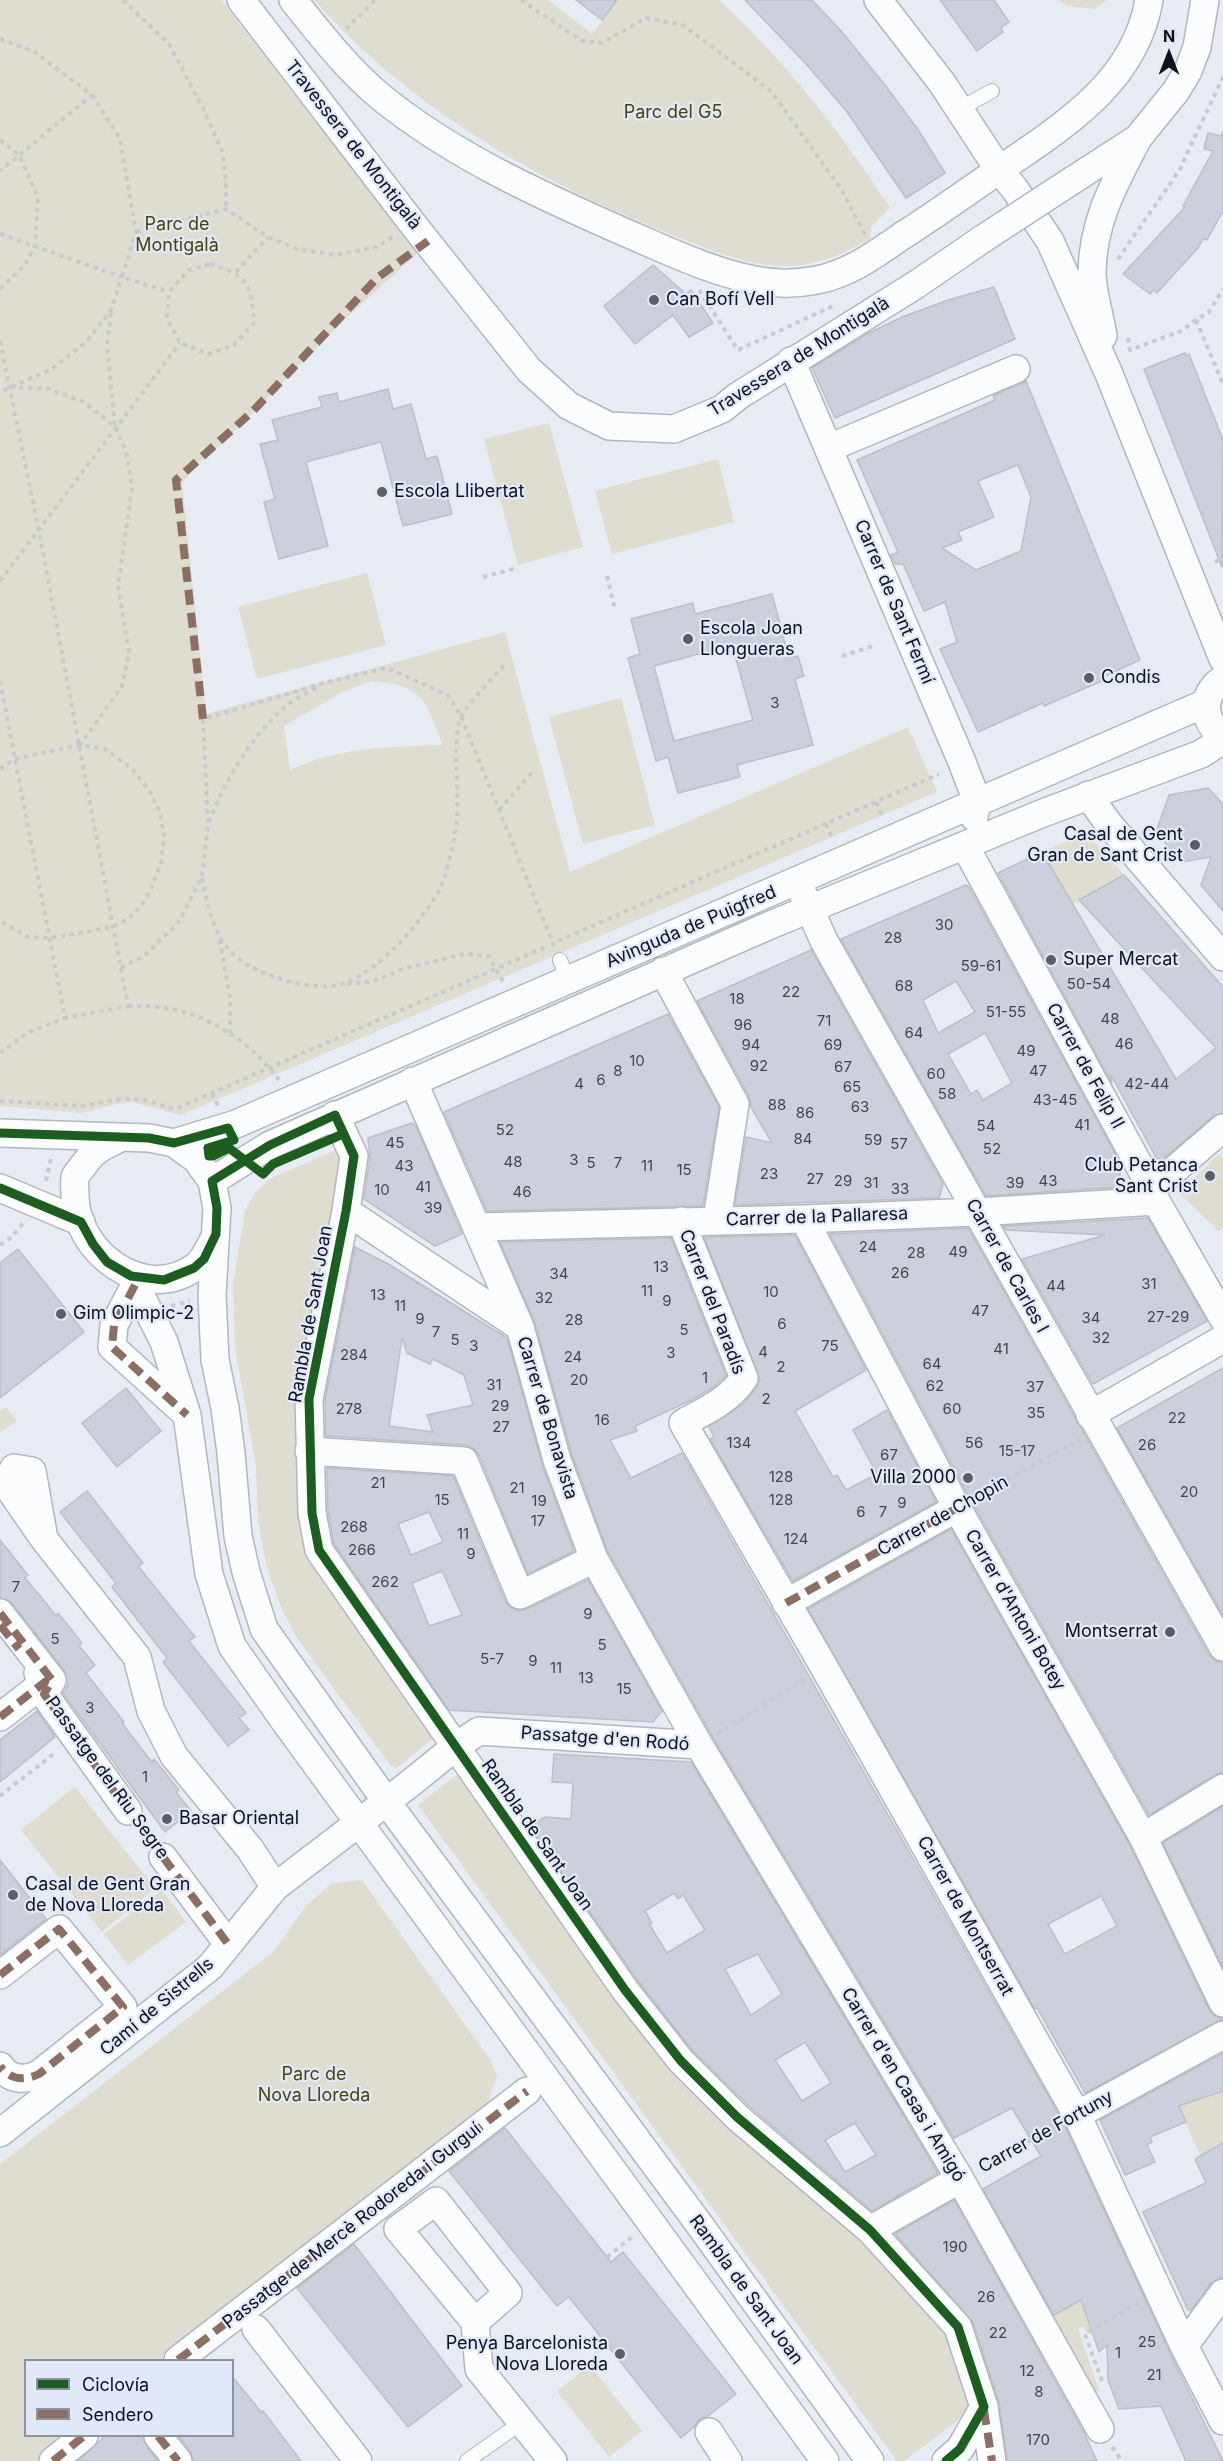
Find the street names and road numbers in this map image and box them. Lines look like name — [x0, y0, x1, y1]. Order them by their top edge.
street label: Travessera de Montigalà — [280, 56, 426, 234]
street label: Travessera de Montigalà — [705, 292, 893, 422]
street label: Carrer de Sant Fermí — [850, 517, 938, 687]
street label: Avinguda de Puigfred — [603, 881, 779, 973]
street label: Carrer de Felip II — [1041, 999, 1129, 1133]
street label: Carrer de Carles I — [961, 1195, 1053, 1337]
street label: Carrer de la Pallaresa — [726, 1203, 908, 1231]
street label: Rambla de Sant Joan — [285, 1224, 337, 1404]
street label: Carrer del Paradís — [674, 1227, 750, 1377]
street label: Carrer de Bonavista — [512, 1334, 582, 1502]
street label: Carrer de Chopin — [874, 1471, 1012, 1561]
street label: Carrer d'Antoni Botey — [960, 1526, 1070, 1694]
street label: Passatge del Riu Segre — [41, 1693, 173, 1863]
street label: Passatge d'en Rodó — [520, 1722, 690, 1756]
street label: Rambla de Sant Joan — [477, 1755, 597, 1915]
street label: Carrer de Montserrat — [912, 1833, 1018, 1999]
street label: Camí de Sistrells — [96, 1953, 218, 2061]
street label: Carrer d'en Casas i Amigó — [836, 1984, 970, 2186]
street label: Carrer de Fortuny — [975, 2086, 1117, 2178]
street label: Passatge de Mercè Rodoreda i Gurguí — [219, 2118, 485, 2334]
street label: Rambla de Sant Joan — [684, 2211, 808, 2369]

